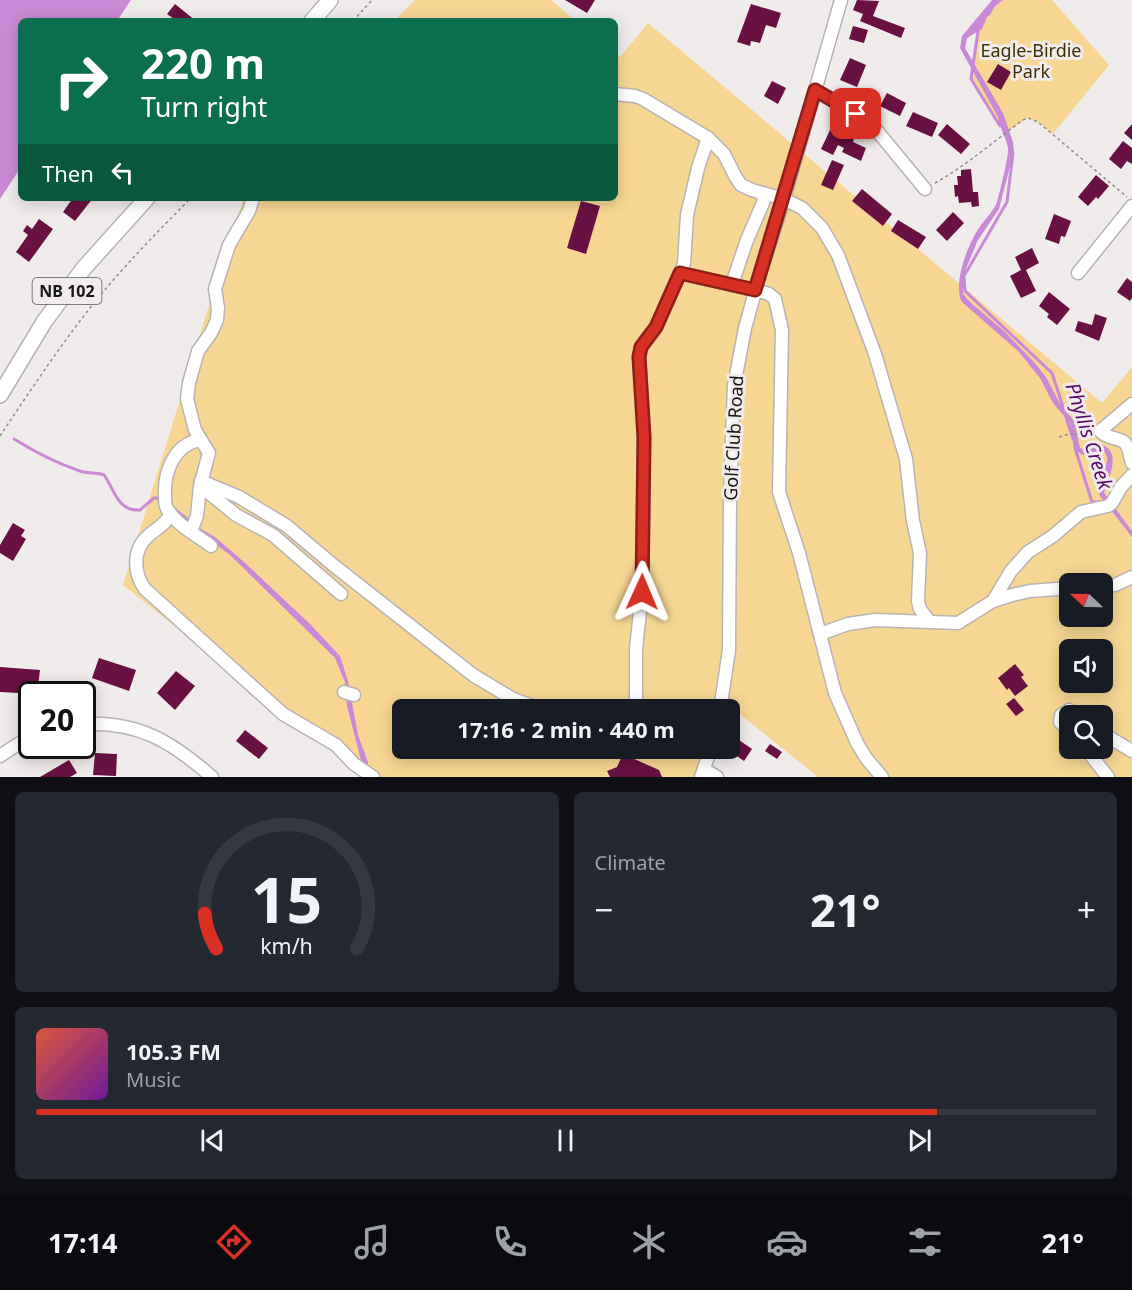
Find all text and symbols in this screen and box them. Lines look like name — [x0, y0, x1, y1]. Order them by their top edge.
text: 220 m — [141, 34, 265, 91]
park label: Eagle-Birdie Park — [980, 38, 1082, 83]
icon: right — [42, 42, 120, 120]
text: Turn right — [141, 88, 267, 125]
pin — [830, 88, 881, 139]
icon: arrive — [839, 97, 872, 130]
icon: left — [106, 156, 139, 189]
text: Then — [42, 158, 94, 188]
road number: NB 102 — [32, 278, 101, 304]
street label: Golf Club Road — [718, 375, 748, 501]
water label: Phyllis Creek — [1060, 379, 1120, 494]
position arrow — [610, 560, 674, 624]
north arrow — [1059, 573, 1113, 627]
map controls — [1059, 573, 1113, 759]
button: sound — [1059, 639, 1113, 693]
speed limit sign: 20 — [18, 681, 96, 759]
button: search — [1059, 705, 1113, 759]
text: 17:16 · 2 min · 440 m — [457, 714, 675, 744]
text: Climate — [595, 849, 666, 876]
text: 15 — [251, 856, 322, 941]
text: 21° — [810, 879, 881, 940]
text: − — [595, 887, 613, 932]
text: + — [1077, 887, 1096, 932]
text: km/h — [260, 931, 313, 960]
text: 105.3 FM — [126, 1036, 221, 1066]
text: Music — [126, 1066, 181, 1093]
icon: previous — [196, 1124, 229, 1157]
icon: pause — [549, 1124, 582, 1157]
icon: next — [903, 1124, 936, 1157]
icon: directions — [213, 1221, 255, 1263]
icon: music — [351, 1221, 393, 1263]
icon: phone — [489, 1221, 531, 1263]
icon: climate — [628, 1221, 670, 1263]
icon: car — [766, 1221, 808, 1263]
icon: filters — [904, 1221, 946, 1263]
text: 17:14 — [48, 1224, 117, 1261]
text: 21° — [1042, 1224, 1084, 1261]

